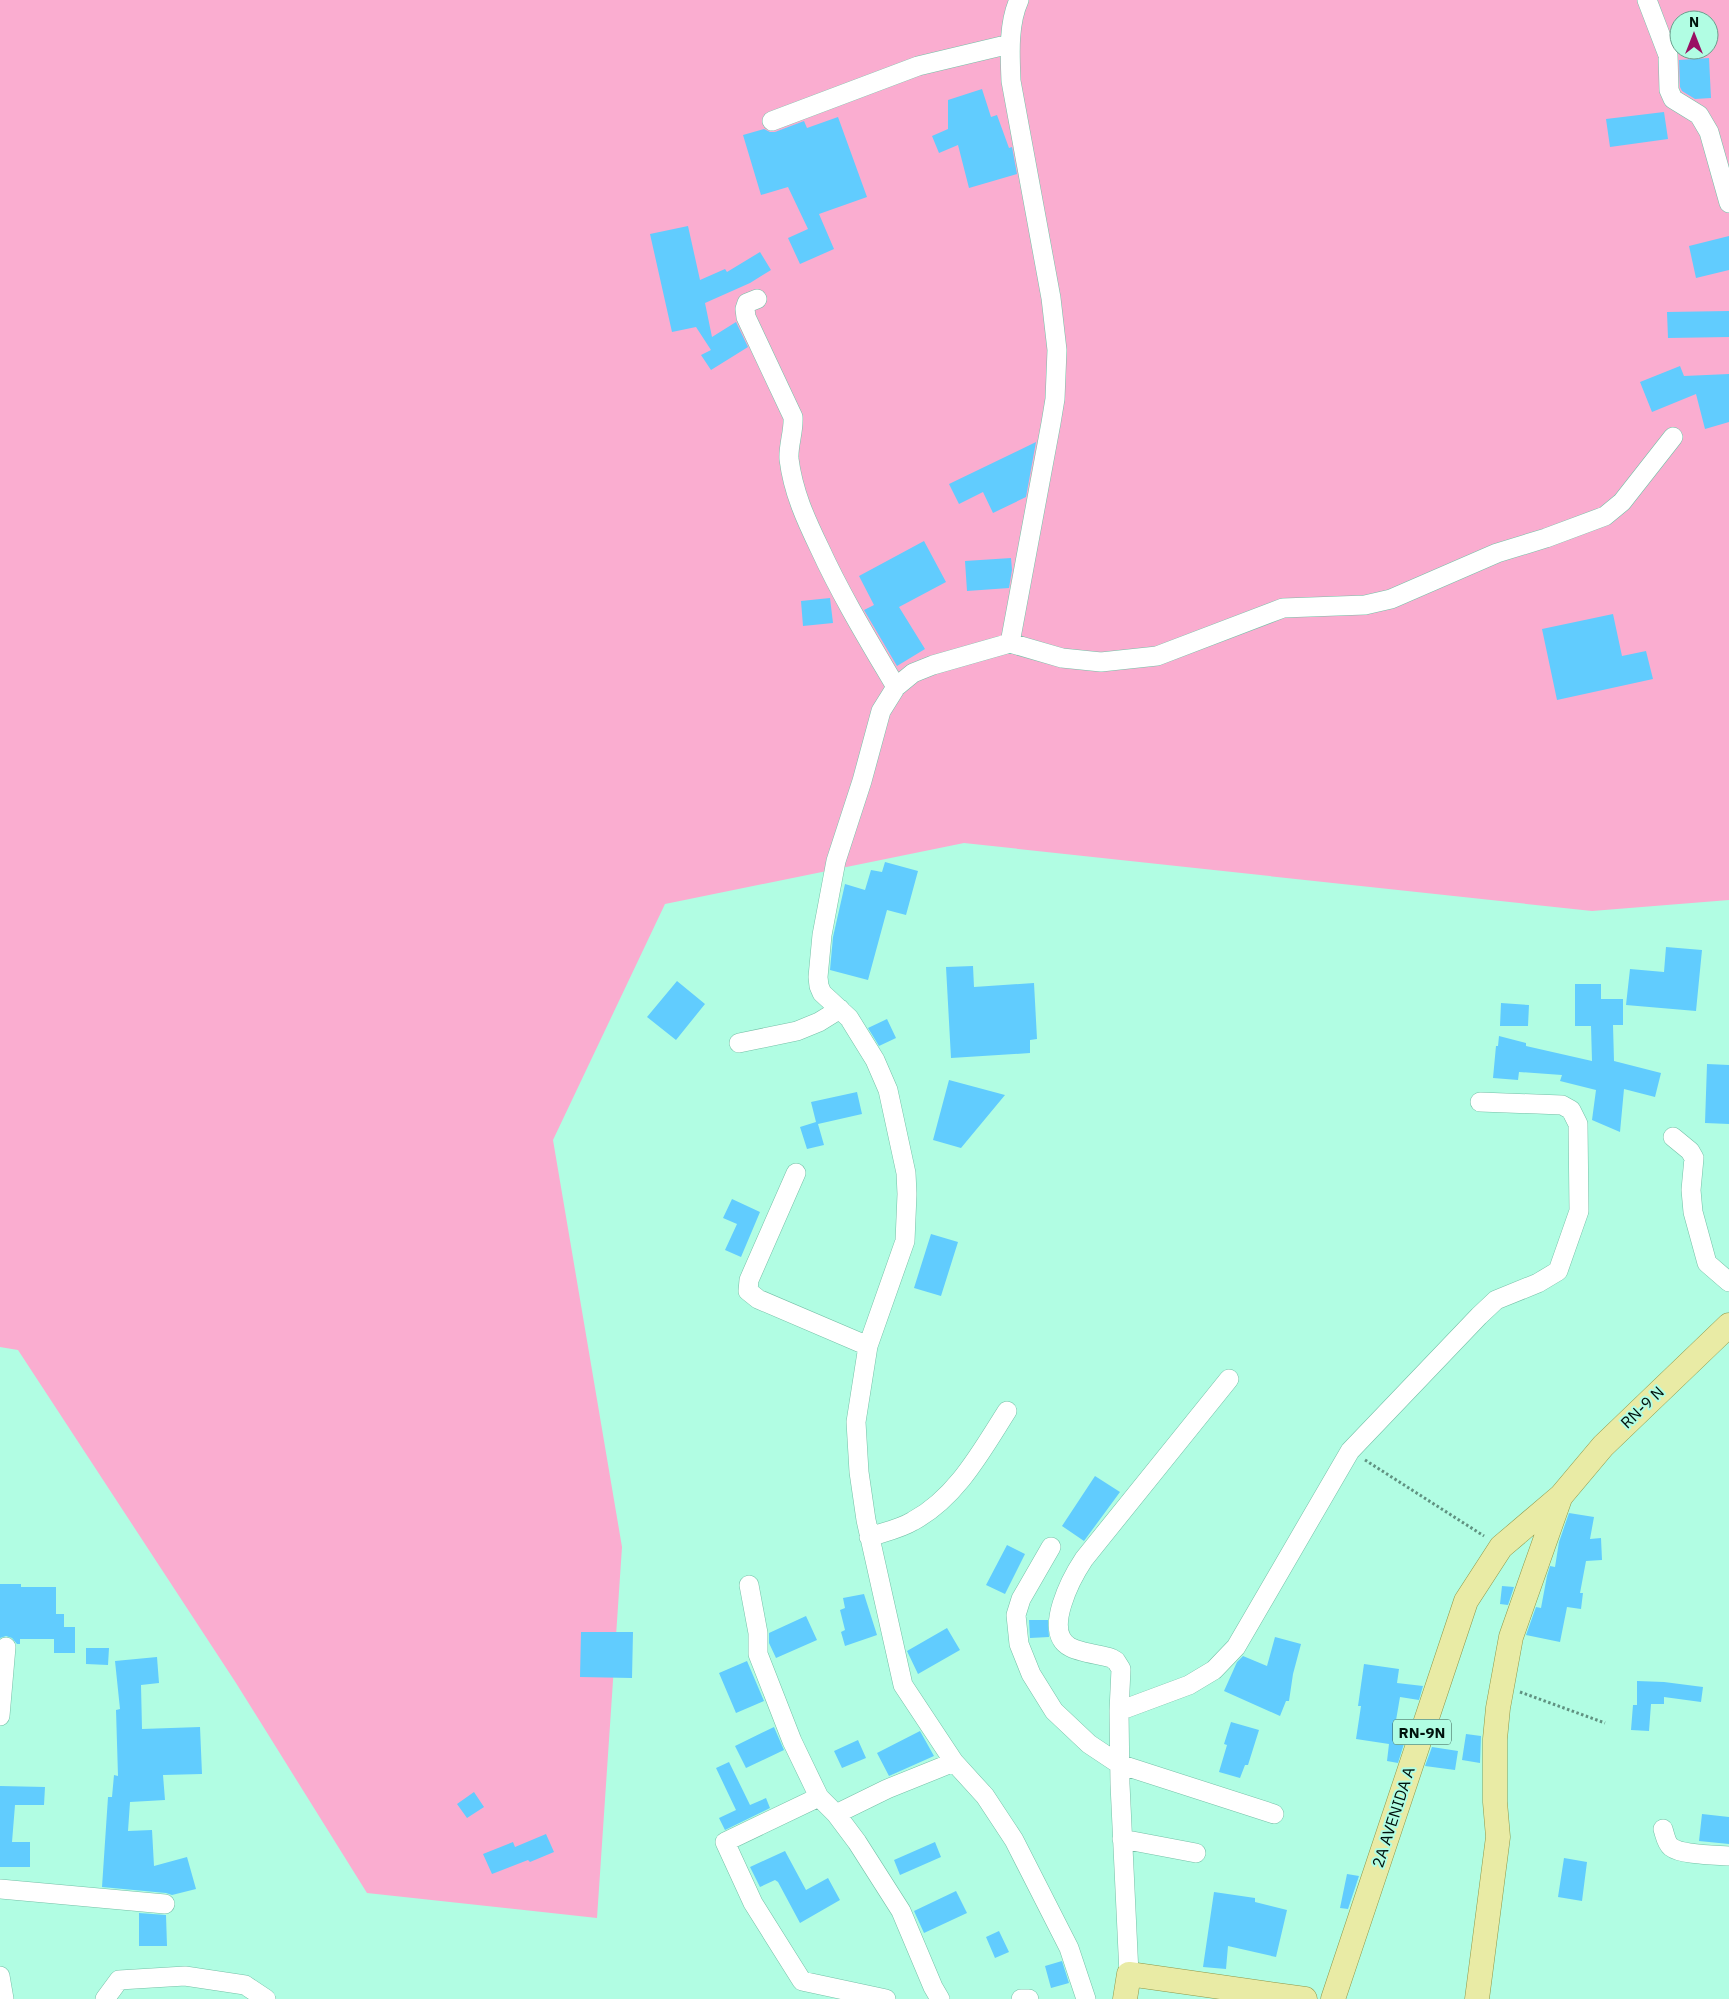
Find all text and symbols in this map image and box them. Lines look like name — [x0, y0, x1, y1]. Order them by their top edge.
north arrow — [1669, 10, 1719, 60]
text: N — [1689, 13, 1699, 31]
street label: RN-9 N — [1616, 1382, 1668, 1432]
road number: RN-9N — [1393, 1720, 1451, 1744]
street label: 2A AVENIDA A — [1367, 1764, 1419, 1870]

